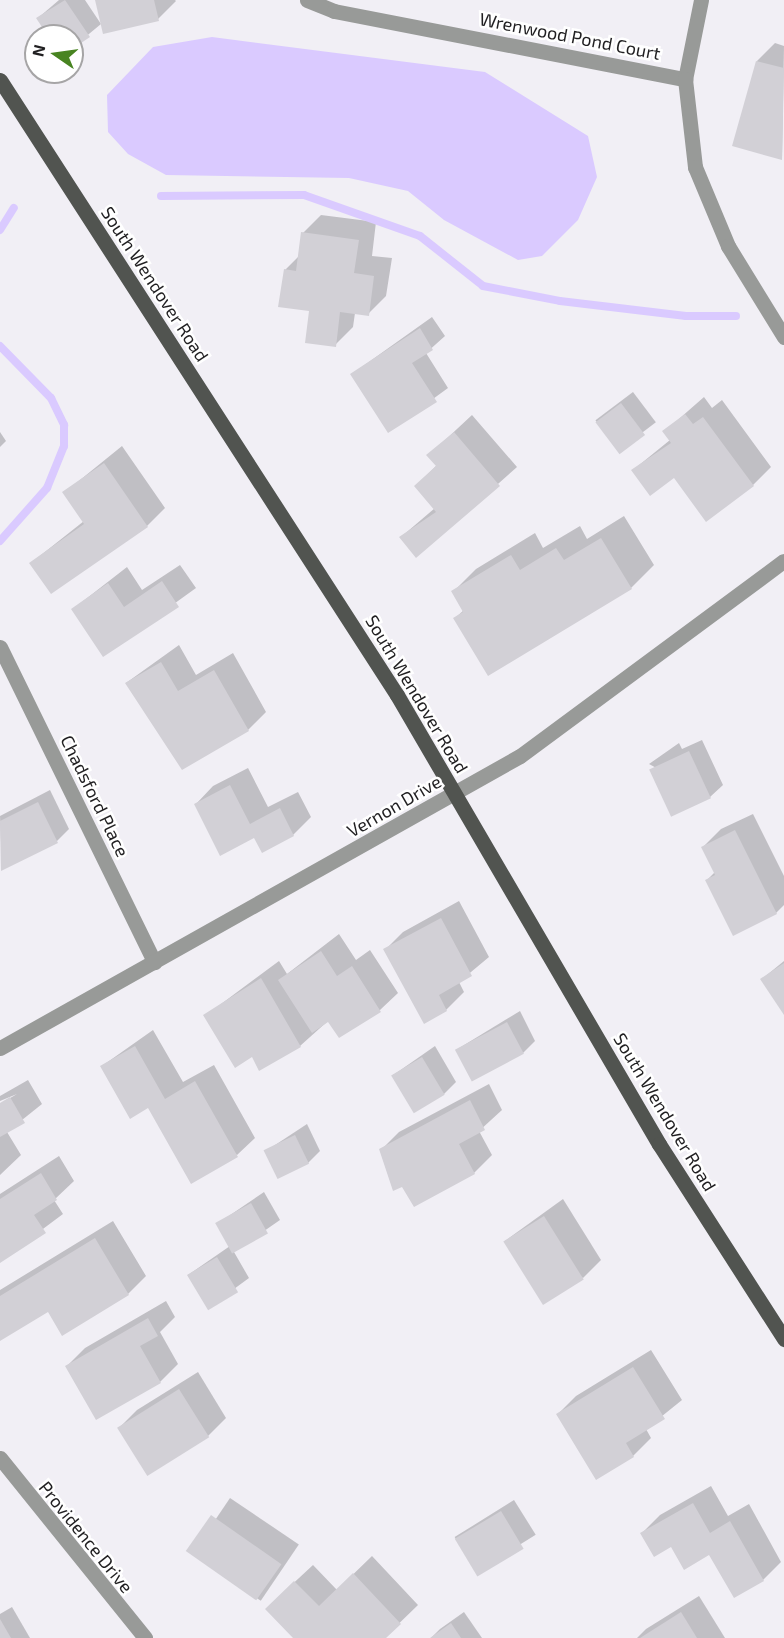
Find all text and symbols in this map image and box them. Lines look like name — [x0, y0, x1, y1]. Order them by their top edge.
street label: Wrenwood Pond Court — [478, 8, 662, 64]
north arrow — [24, 24, 84, 84]
text: N — [27, 43, 48, 58]
street label: South Wendover Road — [97, 202, 213, 366]
street label: South Wendover Road — [361, 611, 473, 777]
street label: Chadsford Place — [56, 732, 134, 860]
street label: Vernon Drive — [343, 770, 445, 842]
street label: South Wendover Road — [609, 1029, 721, 1195]
street label: Providence Drive — [34, 1477, 138, 1597]

